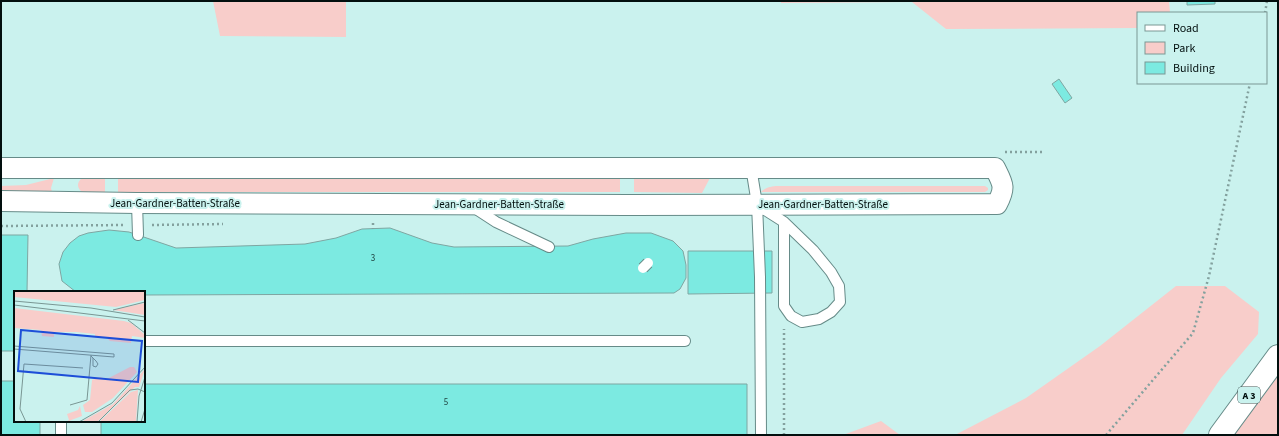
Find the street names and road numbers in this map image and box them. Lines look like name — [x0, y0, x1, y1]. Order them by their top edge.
street label: Jean-Gardner-Batten-Straße — [110, 196, 241, 211]
street label: Jean-Gardner-Batten-Straße — [434, 197, 565, 212]
street label: Jean-Gardner-Batten-Straße — [758, 197, 889, 212]
road number: A 3 — [1238, 387, 1260, 403]

